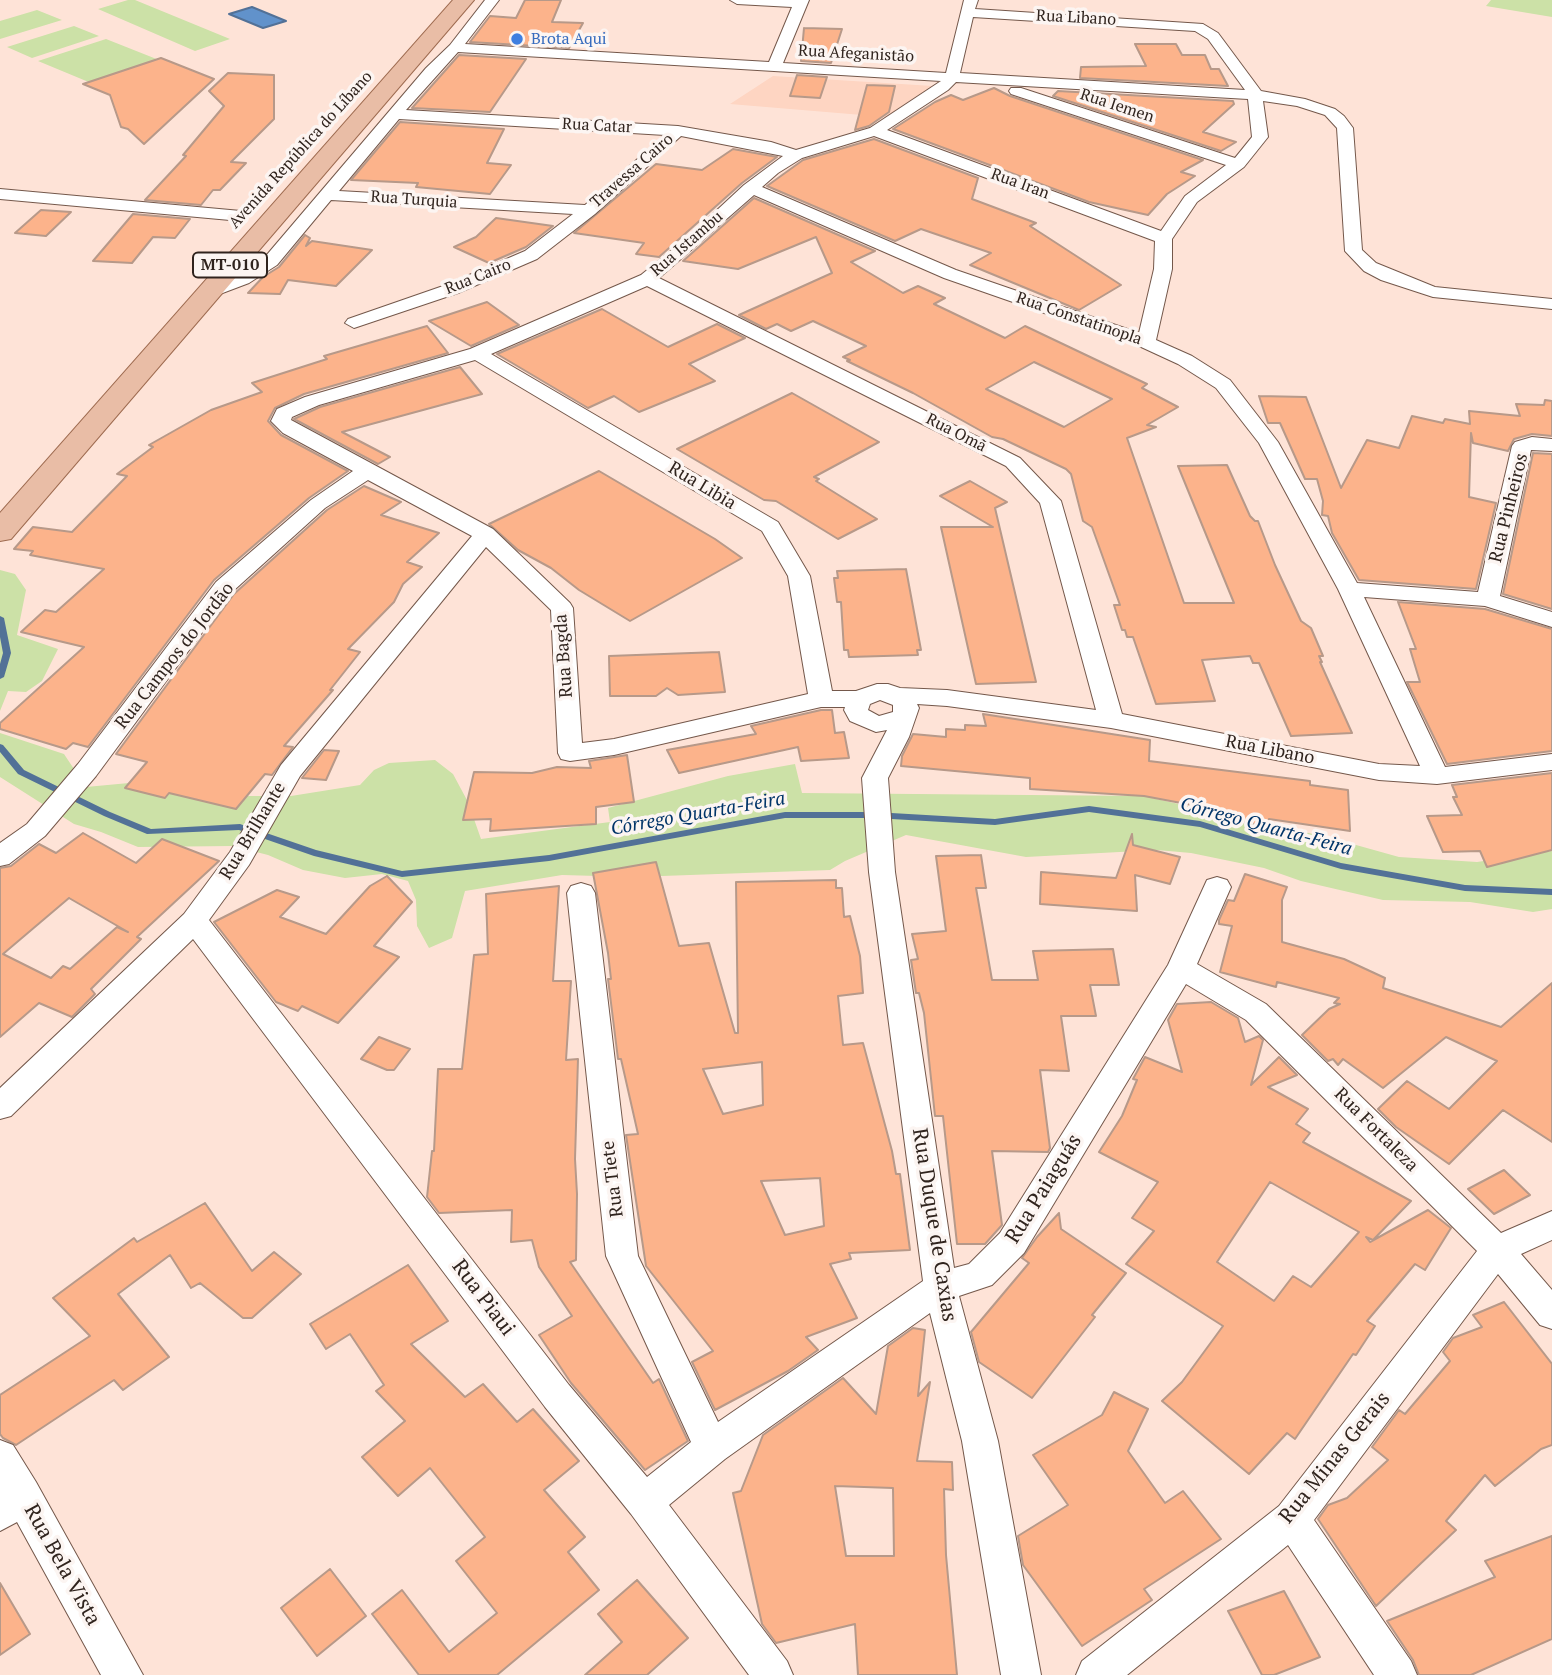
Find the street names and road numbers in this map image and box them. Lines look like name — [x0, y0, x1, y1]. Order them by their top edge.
street label: Rua Libano — [1036, 6, 1116, 30]
street label: Rua Afeganistão — [798, 41, 914, 67]
street label: Avenida República do Líbano — [225, 67, 377, 233]
street label: Rua Iemen — [1078, 85, 1156, 127]
street label: Rua Catar — [562, 115, 632, 137]
street label: Travessa Cairo — [587, 130, 677, 212]
street label: Rua Iran — [988, 165, 1052, 203]
street label: Rua Turquia — [370, 187, 458, 213]
street label: Rua Istambu — [647, 207, 727, 281]
road number: MT-010 — [193, 252, 267, 278]
street label: Rua Cairo — [442, 255, 514, 299]
street label: Rua Constatinopla — [1014, 288, 1144, 350]
street label: Rua Omã — [923, 410, 989, 456]
street label: Rua Pinheiros — [1485, 451, 1533, 565]
street label: Rua Libia — [664, 457, 740, 515]
street label: Rua Campos do Jordão — [111, 578, 239, 734]
street label: Rua Bagda — [550, 613, 578, 699]
street label: Rua Libano — [1224, 731, 1316, 769]
street label: Rua Brilhante — [215, 778, 291, 884]
street label: Rua Fortaleza — [1330, 1084, 1422, 1176]
street label: Rua Duque de Caxias — [906, 1126, 962, 1324]
street label: Rua Paiaguás — [1000, 1130, 1088, 1248]
street label: Rua Tiete — [598, 1140, 628, 1218]
street label: Rua Piaui — [446, 1255, 520, 1341]
street label: Rua Minas Gerais — [1274, 1387, 1396, 1529]
street label: Rua Bela Vista — [18, 1500, 106, 1630]

